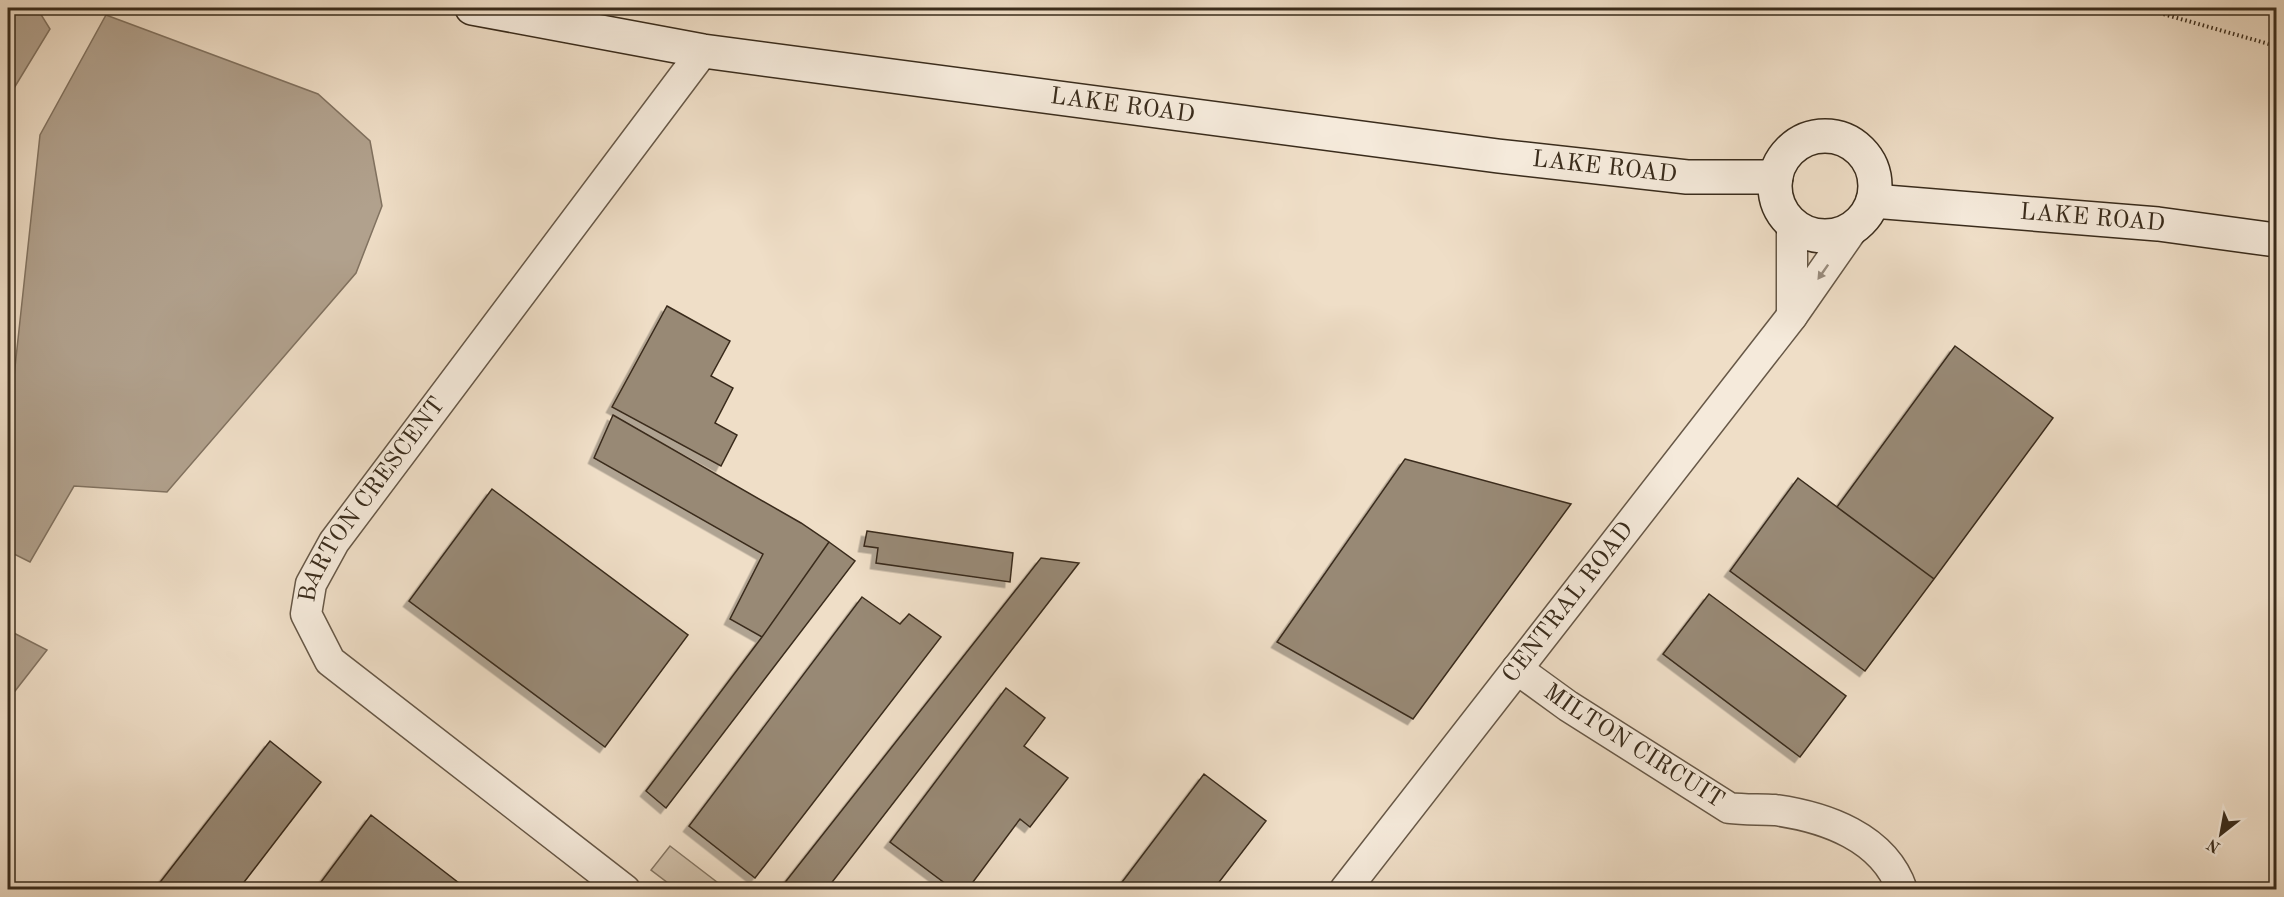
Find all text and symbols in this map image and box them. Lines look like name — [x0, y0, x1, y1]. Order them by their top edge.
street label: LAKE ROAD — [1049, 85, 1196, 128]
street label: LAKE ROAD — [1531, 148, 1678, 188]
street label: LAKE ROAD — [2019, 201, 2166, 237]
one-way arrow — [1817, 263, 1829, 279]
street label: BARTON CRESCENT — [296, 393, 450, 604]
street label: CENTRAL ROAD — [1499, 518, 1638, 688]
street label: MILTON CIRCUIT — [1539, 680, 1728, 813]
north arrow — [2191, 804, 2251, 864]
text: N — [2204, 835, 2224, 855]

